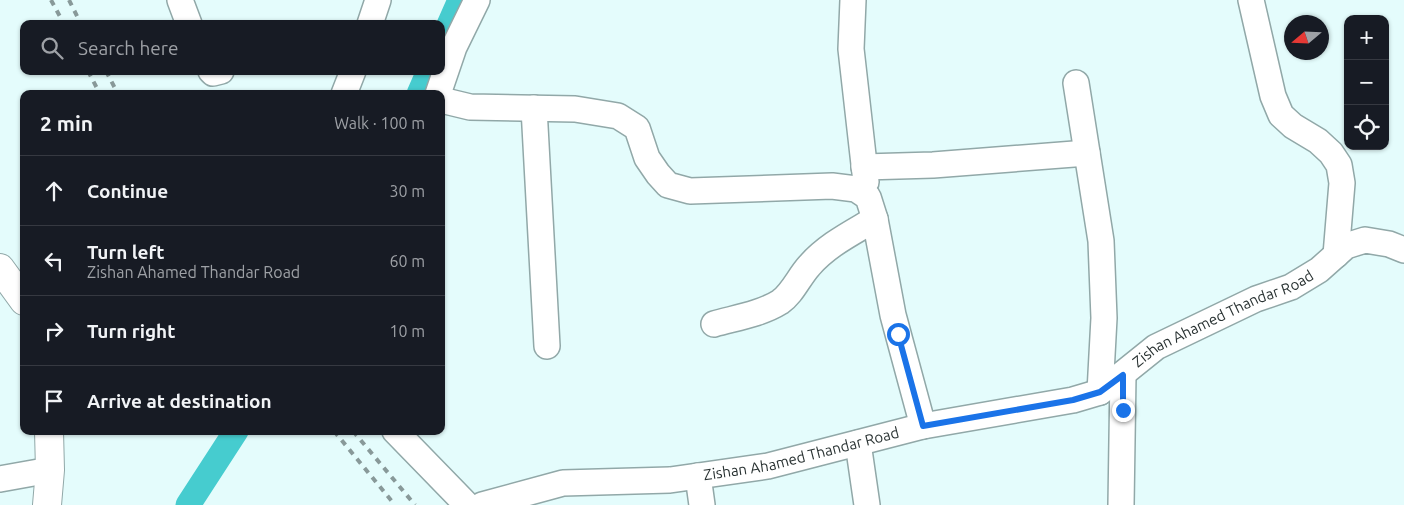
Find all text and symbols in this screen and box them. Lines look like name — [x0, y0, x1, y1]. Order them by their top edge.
north arrow — [1284, 15, 1329, 60]
map controls — [1344, 15, 1389, 150]
button: + — [1344, 15, 1389, 60]
search box — [20, 20, 445, 75]
icon: search — [38, 34, 66, 62]
text: Search here — [78, 37, 178, 59]
button: − — [1344, 60, 1389, 105]
button: locate — [1344, 105, 1389, 150]
text: 2 min — [40, 111, 93, 135]
text: Walk · 100 m — [334, 114, 425, 132]
icon: ahead — [40, 177, 68, 205]
text: Continue — [87, 180, 168, 202]
text: 30 m — [389, 182, 425, 200]
text: Turn left — [87, 241, 165, 263]
icon: left — [40, 247, 68, 275]
text: 60 m — [389, 252, 425, 270]
text: Zishan Ahamed Thandar Road — [87, 263, 300, 281]
street label: Zishan Ahamed Thandar Road — [1129, 266, 1316, 370]
icon: right — [40, 317, 68, 345]
text: Turn right — [87, 320, 175, 342]
text: 10 m — [389, 322, 425, 340]
route start — [887, 323, 910, 346]
icon: arrive — [40, 387, 68, 415]
text: Arrive at destination — [87, 390, 272, 412]
route end — [1112, 399, 1135, 422]
street label: Zishan Ahamed Thandar Road — [702, 424, 901, 483]

